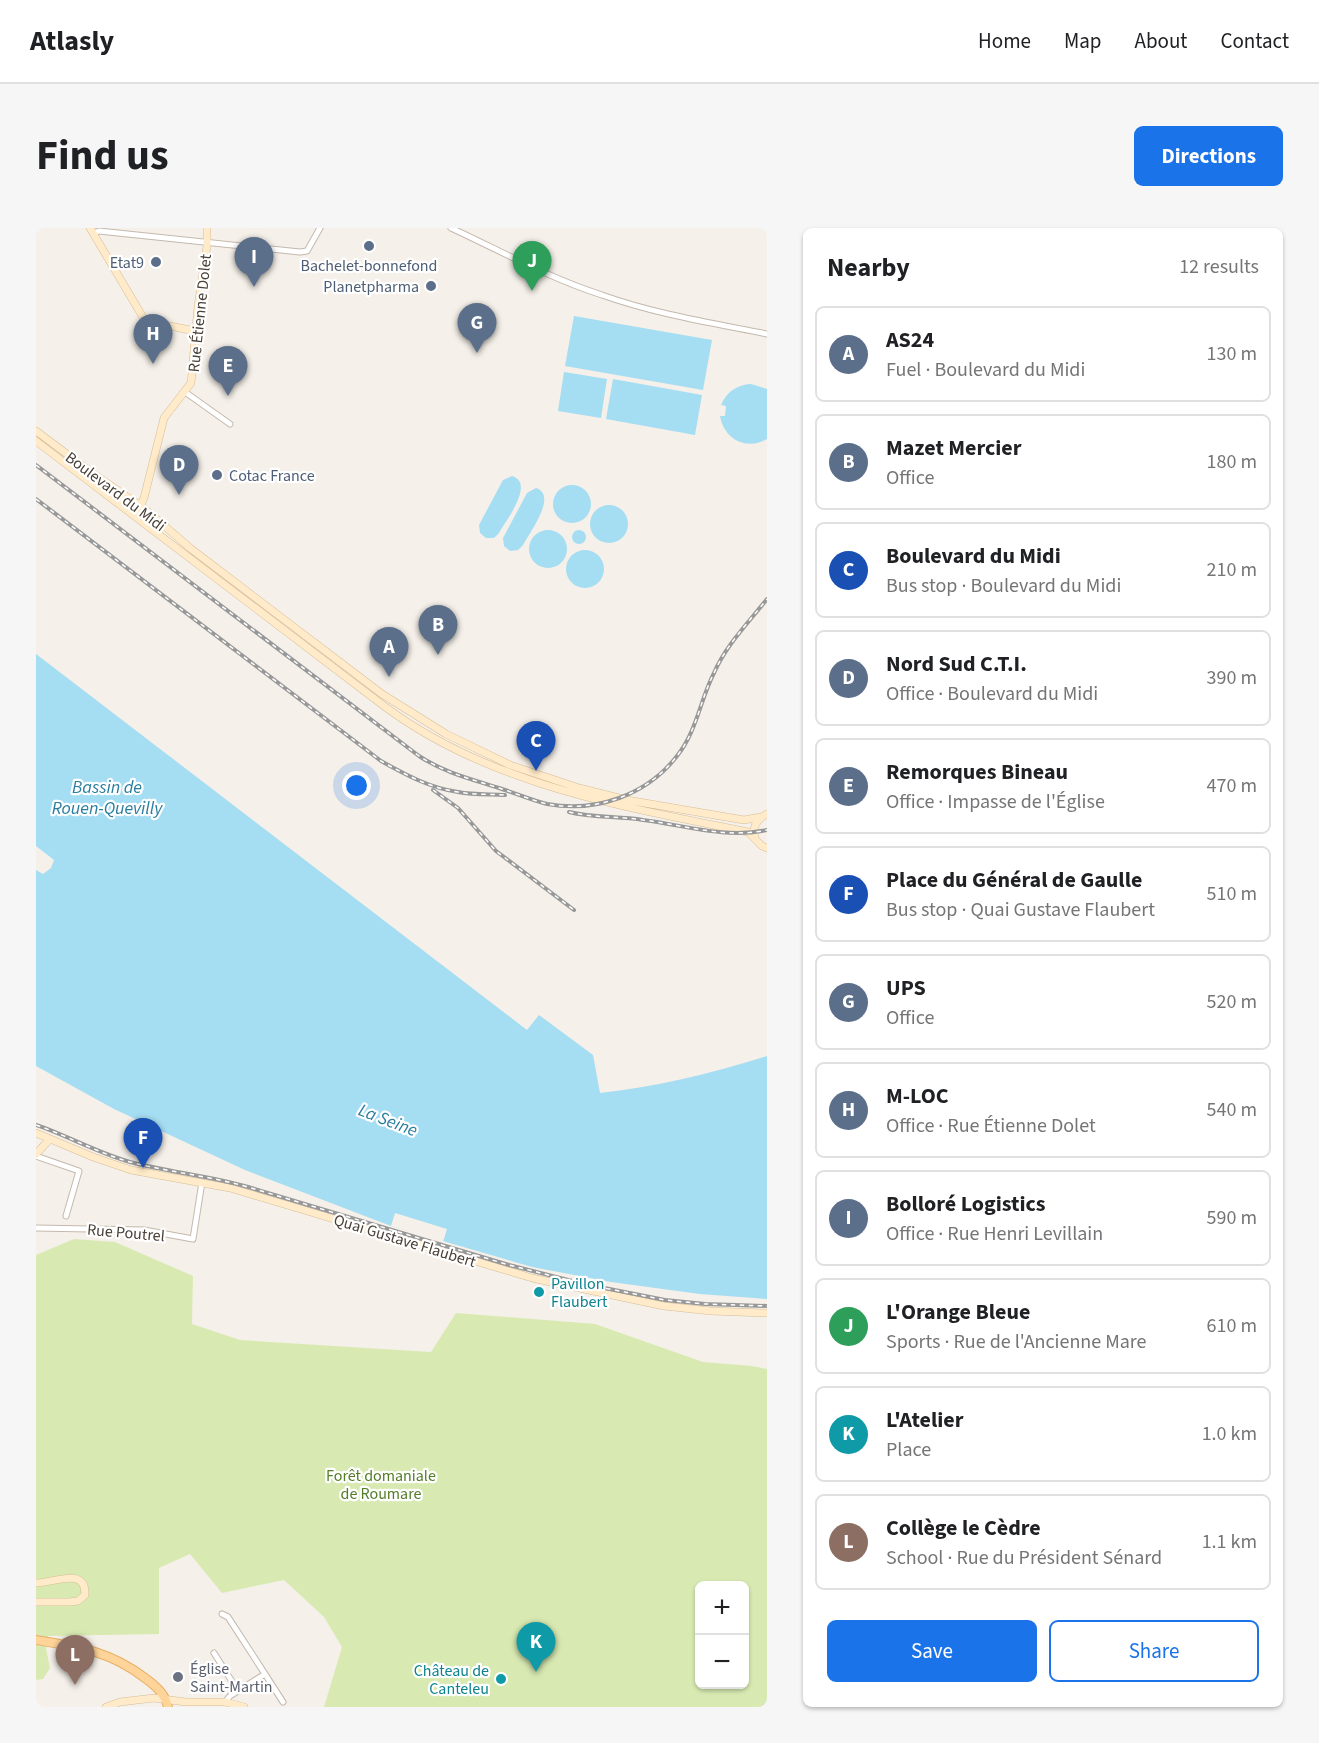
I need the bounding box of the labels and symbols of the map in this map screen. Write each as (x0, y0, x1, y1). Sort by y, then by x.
pin: I (234, 238, 274, 287)
marker: Bachelet-bonnefond (362, 239, 376, 253)
pin: J (512, 242, 552, 291)
place label: Etat9 (110, 252, 144, 274)
street label: Rue Étienne Dolet (183, 252, 217, 373)
marker: Etat9 (149, 255, 163, 269)
place label: Bachelet-bonnefond (301, 255, 437, 277)
place label: Planetpharma (323, 276, 419, 298)
marker: Planetpharma (424, 279, 438, 293)
pin: G (458, 304, 496, 353)
pin: H (134, 314, 172, 364)
pin: E (208, 346, 248, 396)
pin: D (160, 446, 198, 495)
street label: Boulevard du Midi (61, 447, 170, 537)
place label: Cotac France (229, 465, 315, 487)
marker: Cotac France (210, 468, 224, 482)
pin: B (418, 606, 458, 655)
pin: A (370, 628, 408, 677)
pin: C (516, 722, 556, 771)
your location (342, 771, 371, 800)
water label: Bassin de Rouen-Quevilly (52, 775, 163, 821)
water label: La Seine (355, 1098, 421, 1143)
pin: F (124, 1118, 162, 1168)
street label: Quai Gustave Flaubert (331, 1209, 479, 1273)
street label: Rue Poutrel (86, 1219, 166, 1247)
place label: Pavillon Flaubert (551, 1273, 608, 1313)
marker: Pavillon Flaubert (532, 1285, 546, 1299)
park label: Forêt domaniale de Roumare (326, 1465, 436, 1505)
pin: K (516, 1622, 556, 1672)
pin: L (56, 1636, 94, 1685)
place label: Église Saint-Martin (190, 1658, 273, 1698)
place label: Château de Canteleu (414, 1660, 489, 1700)
marker: Église Saint-Martin (171, 1670, 185, 1684)
marker: Château de Canteleu (494, 1672, 508, 1686)

